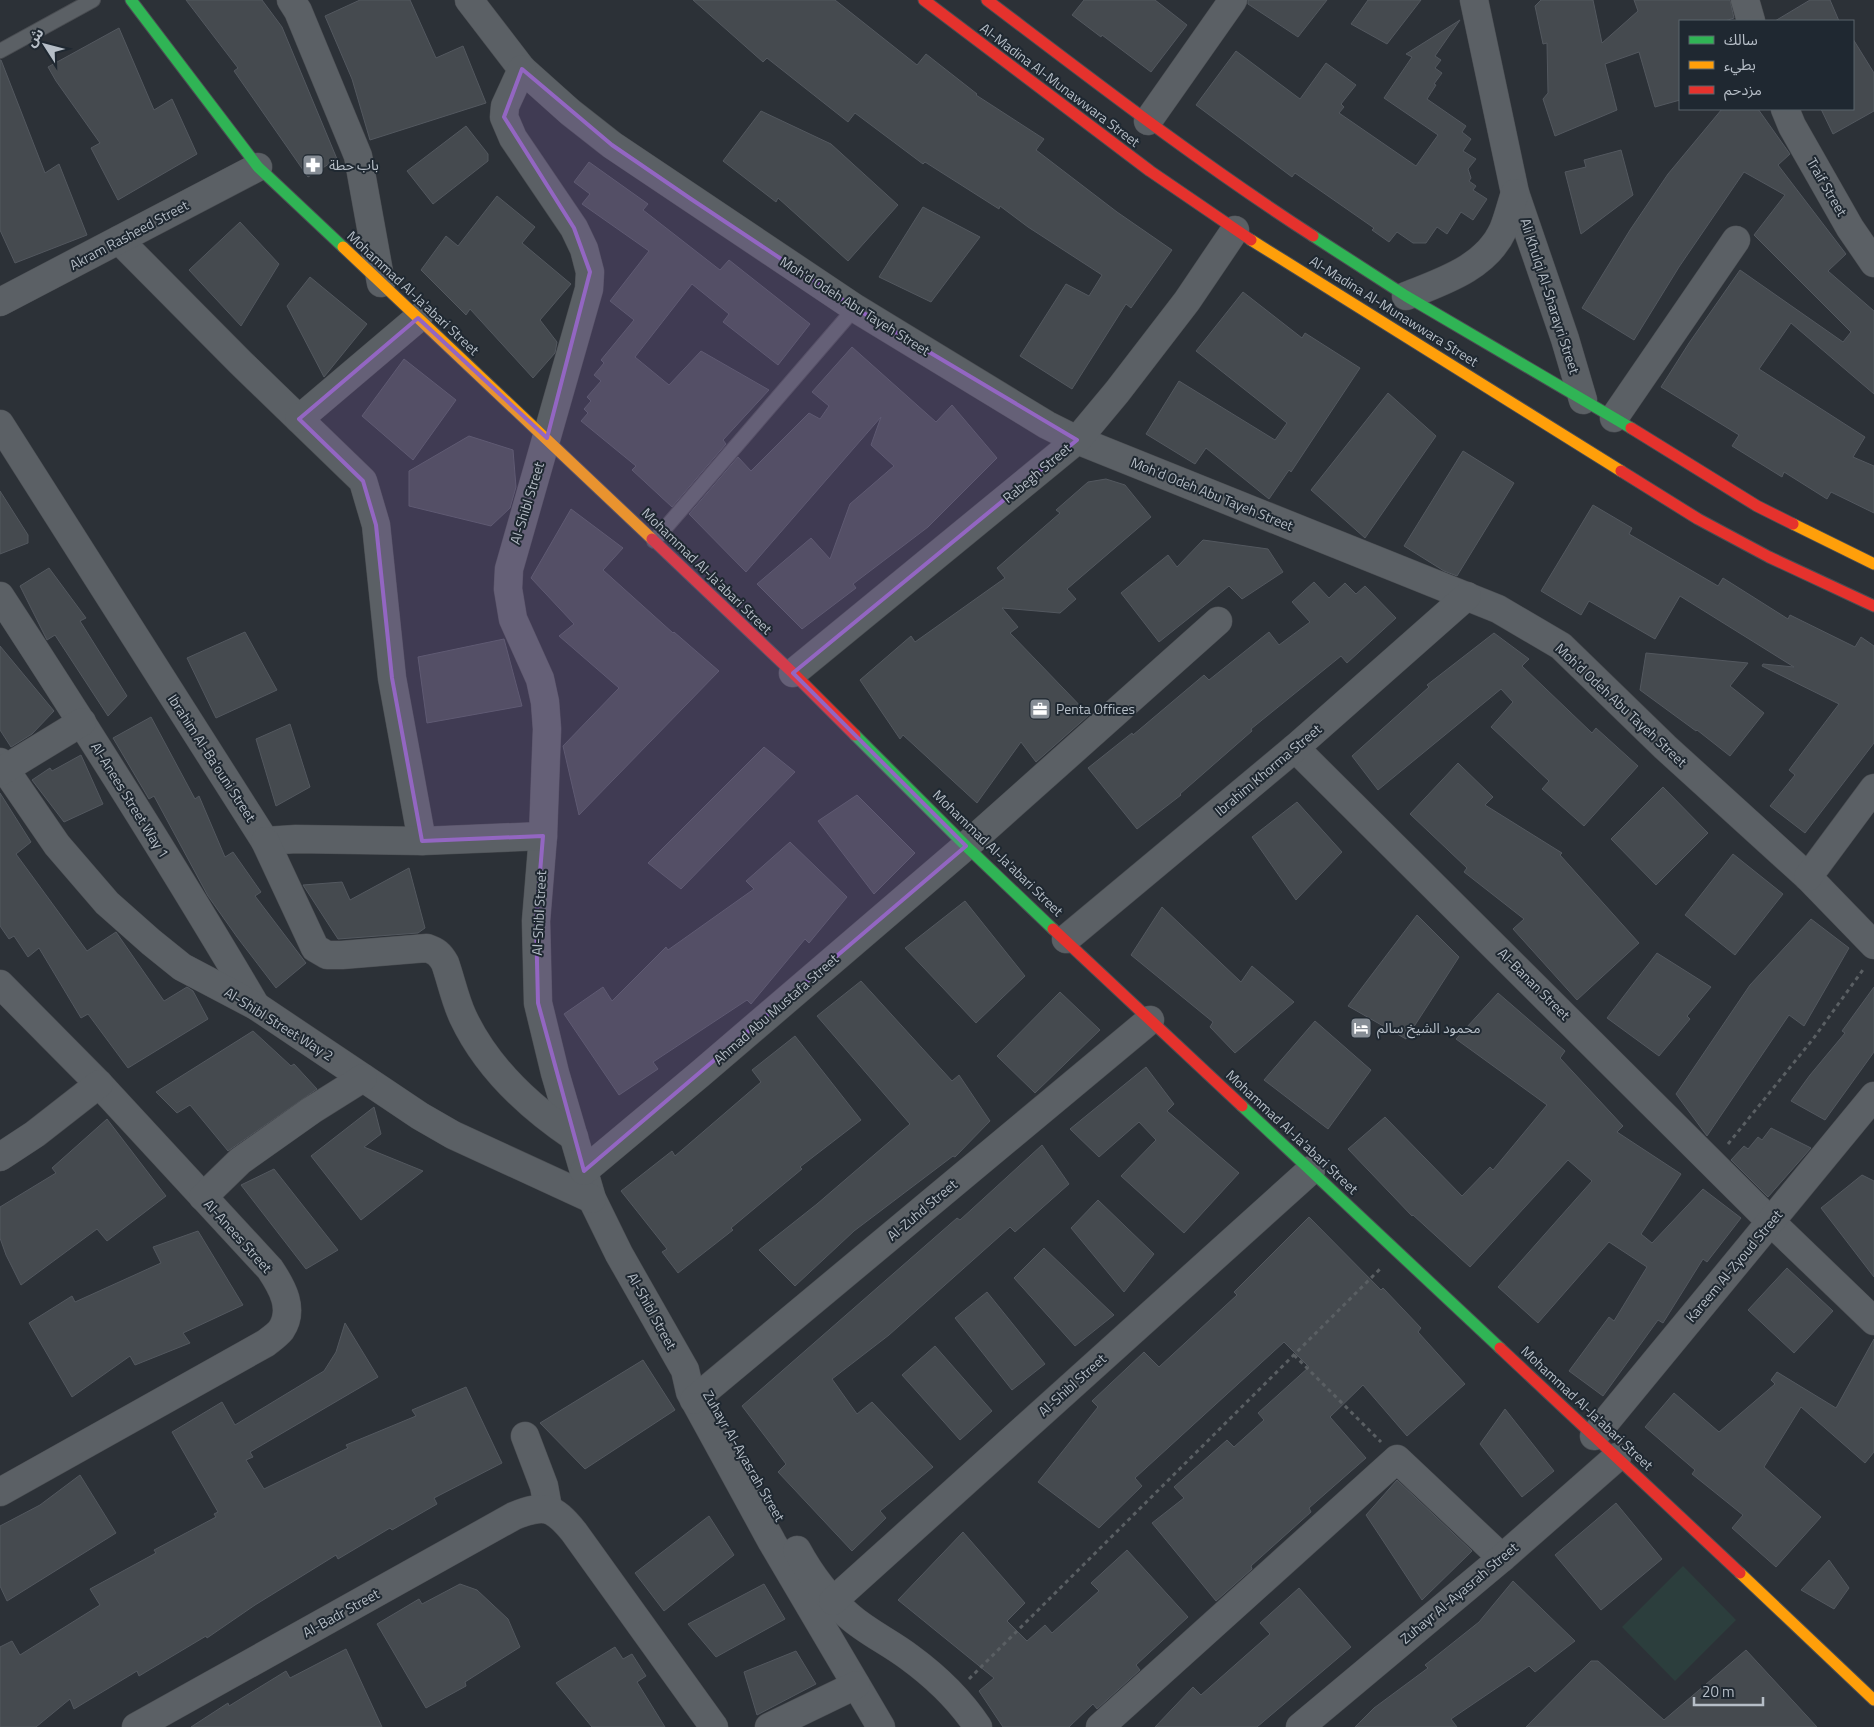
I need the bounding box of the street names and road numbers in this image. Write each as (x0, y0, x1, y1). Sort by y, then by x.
street label: Al-Madina Al-Munawwara Street (976, 17, 1145, 152)
street label: Traif Street (1802, 153, 1853, 220)
street label: Akram Rasheed Street (66, 194, 192, 275)
street label: Ali Khulqi Al-Sharayri Street (1515, 215, 1586, 376)
street label: Mohammad Al-Ja'abari Street (342, 226, 484, 360)
street label: Al-Madina Al-Munawwara Street (1306, 250, 1483, 371)
street label: Moh'd Odeh Abu Tayeh Street (776, 251, 934, 361)
street label: Rabegh Street (998, 438, 1076, 508)
street label: Moh'd Odeh Abu Tayeh Street (1128, 451, 1297, 536)
street label: Al-Shibl Street (504, 459, 549, 547)
street label: Mohammad Al-Ja'abari Street (637, 503, 777, 639)
street label: Moh'd Odeh Abu Tayeh Street (1551, 638, 1692, 772)
street label: Ibrahim Al-Ba'ouni Street (163, 690, 262, 826)
street label: Ibrahim Khorma Street (1210, 719, 1326, 821)
street label: Al-Anees Street Way 1 (86, 738, 175, 862)
street label: Mohammad Al-Ja'abari Street (928, 785, 1068, 921)
street label: Al-Shibl Street (526, 870, 551, 956)
street label: Al-Banan Street (1493, 943, 1575, 1025)
street label: Ahmad Abu Mustafa Street (709, 948, 843, 1069)
street label: Al-Shibl Street Way 2 (221, 982, 338, 1066)
street label: Mohammad Al-Ja'abari Street (1221, 1065, 1363, 1199)
street label: Al-Zuhd Street (882, 1174, 962, 1245)
street label: Al-Anees Street (199, 1194, 277, 1277)
street label: Kareem Al-Zyoud Street (1680, 1205, 1787, 1327)
street label: Al-Shibl Street (623, 1268, 682, 1353)
street label: Mohammad Al-Ja'abari Street (1516, 1341, 1658, 1475)
street label: Al-Shibl Street (1033, 1348, 1110, 1421)
street label: Zuhayr Al-Ayasrah Street (698, 1386, 791, 1525)
street label: Zuhayr Al-Ayasrah Street (1395, 1537, 1522, 1648)
street label: Al-Badr Street (299, 1583, 383, 1642)

